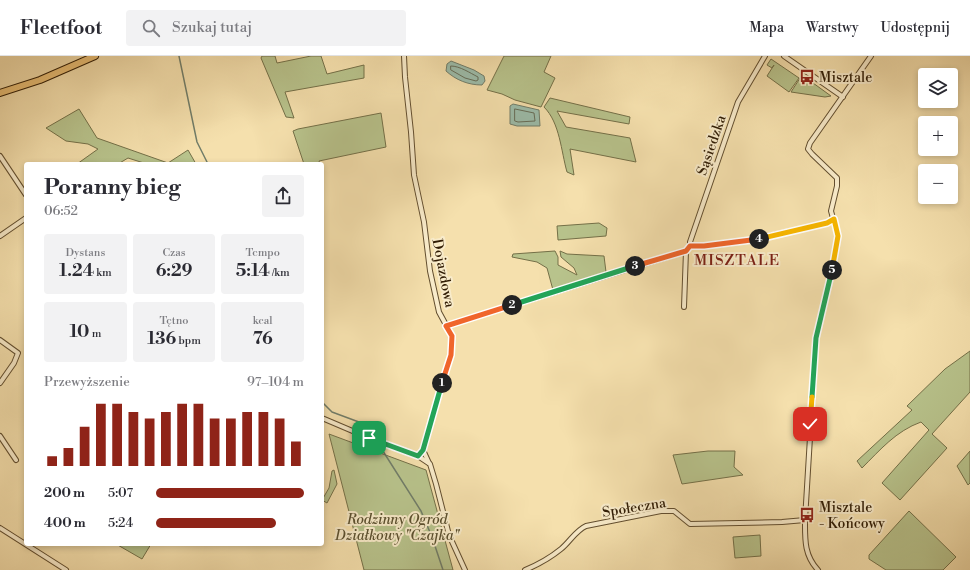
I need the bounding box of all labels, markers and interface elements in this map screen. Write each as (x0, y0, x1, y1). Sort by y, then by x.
search box (126, 10, 406, 46)
text: Fleetfoot (20, 16, 102, 40)
icon: search (140, 17, 162, 39)
text: Szukaj tutaj (172, 18, 252, 37)
text: Mapa (749, 19, 784, 37)
text: Warstwy (806, 19, 859, 37)
text: Udostępnij (881, 19, 950, 37)
bus stop icon: Misztale (798, 68, 816, 86)
map controls (918, 68, 958, 204)
button: layers (918, 68, 958, 108)
place label: Misztale (819, 69, 872, 87)
street label: Sąsiedzka (693, 112, 731, 178)
button: + (918, 116, 958, 156)
button: − (918, 164, 958, 204)
text: Poranny bieg (44, 174, 181, 201)
button: share (262, 175, 304, 217)
text: 06:52 (44, 203, 78, 219)
pin: 4 (749, 229, 769, 249)
text: 4 (755, 232, 763, 246)
street label: Dojazdowa (428, 237, 459, 310)
text: Dystans (65, 246, 105, 260)
text: Czas (162, 246, 186, 260)
text: Tempo (245, 246, 280, 260)
district label: MISZTALE (694, 251, 780, 270)
pin: 3 (625, 256, 645, 276)
text: 3 (632, 259, 638, 273)
text: 1.24 (59, 260, 94, 282)
text: 6:29 (156, 260, 192, 282)
text: 5:14 (236, 260, 270, 282)
pin: 5 (822, 260, 842, 280)
text: 5 (829, 263, 835, 277)
text: km (94, 266, 112, 280)
text: /km (270, 266, 290, 280)
pin: 2 (502, 295, 522, 315)
text: 2 (509, 298, 515, 312)
text: Tętno (160, 314, 188, 328)
text: kcal (253, 314, 273, 328)
text: 10 (69, 321, 89, 343)
text: m (89, 327, 101, 341)
text: 136 (147, 328, 176, 350)
text: 76 (253, 328, 273, 350)
text: bpm (176, 334, 201, 348)
pin: 1 (432, 373, 452, 393)
text: Przewyższenie (44, 374, 130, 390)
text: 97–104 m (247, 374, 304, 390)
text: 1 (439, 376, 445, 390)
pin (793, 407, 827, 441)
icon: check (799, 413, 821, 435)
pin (352, 421, 386, 455)
icon: arrive (358, 427, 380, 449)
text: 200 m (44, 485, 85, 501)
text: 5:07 (108, 485, 133, 501)
street label: Społeczna (601, 494, 668, 522)
place label: Misztale - Końcowy (819, 499, 885, 533)
bus stop icon: Misztale - Końcowy (798, 506, 816, 524)
park label: Rodzinny Ogród Działkowy "Czajka" (334, 511, 460, 545)
text: 400 m (44, 515, 86, 531)
text: 5:24 (108, 515, 133, 531)

